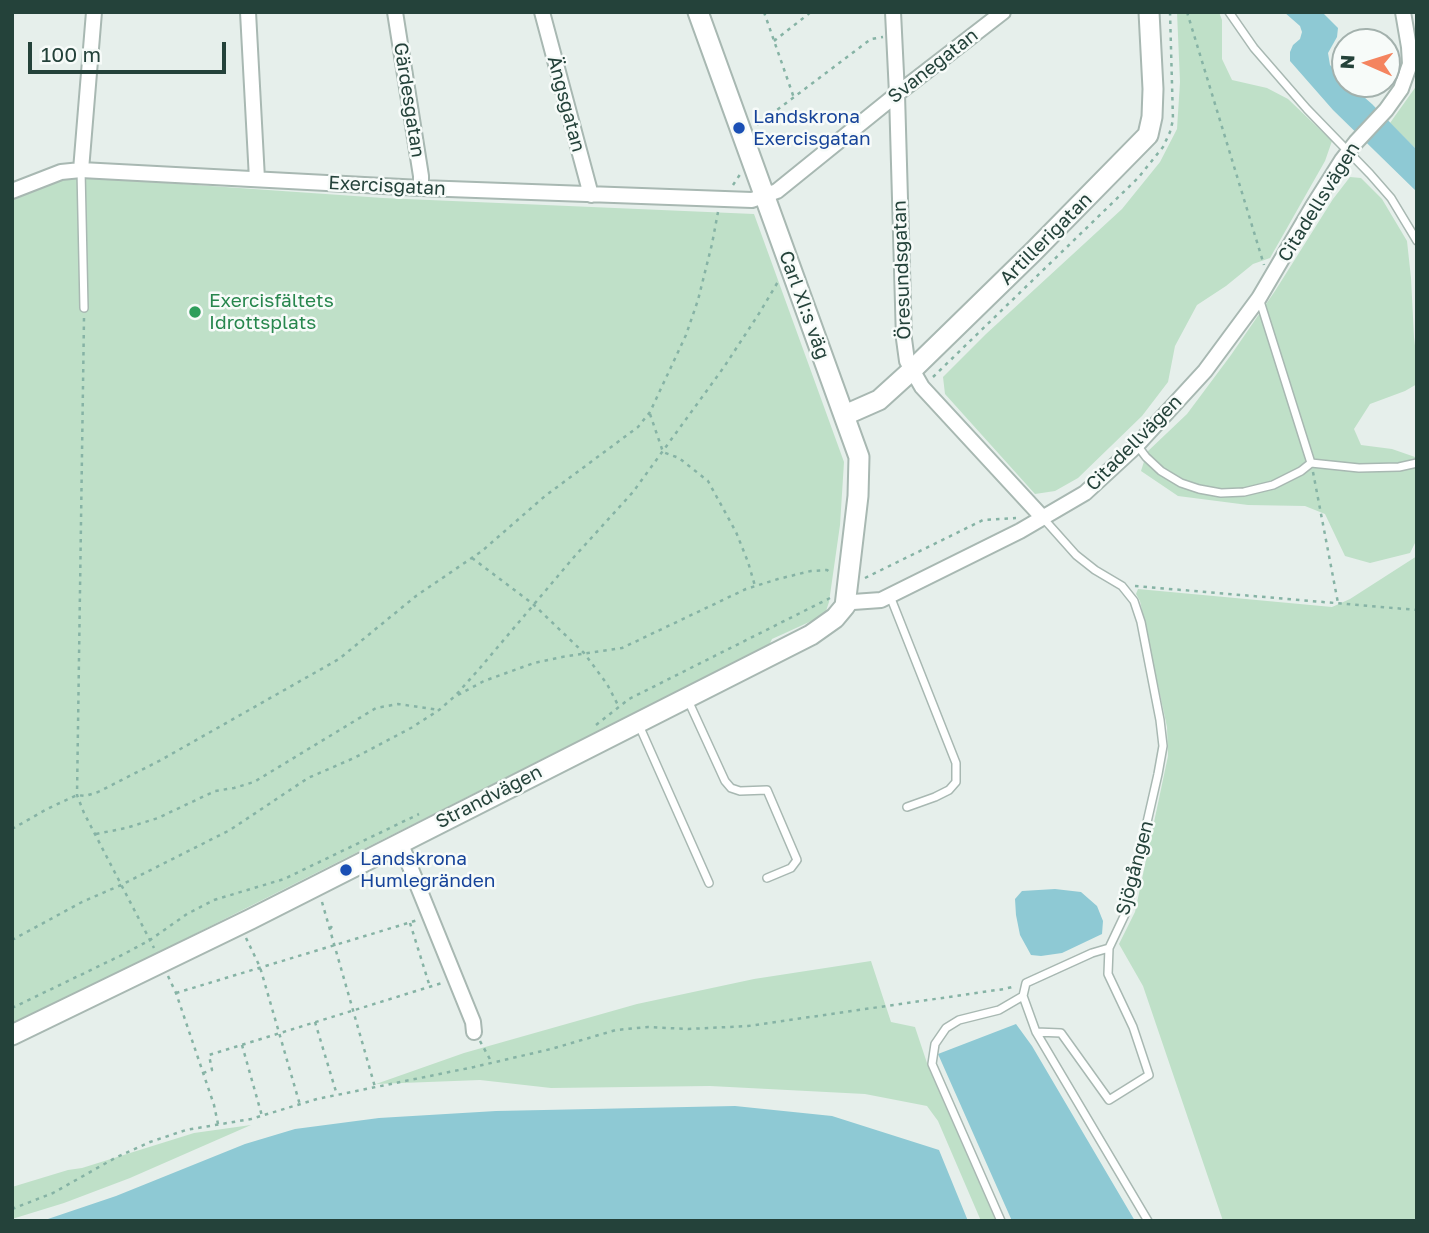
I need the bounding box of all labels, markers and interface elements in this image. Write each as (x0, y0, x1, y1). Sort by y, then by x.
street label: Svanegatan (884, 24, 982, 108)
scale bar (32, 28, 229, 72)
north arrow (1331, 28, 1401, 98)
text: 100 m (41, 41, 101, 67)
street label: Gärdesgatan (389, 41, 429, 159)
street label: Ängsgatan (542, 54, 590, 154)
text: N (1335, 54, 1358, 70)
place label: Landskrona Exercisgatan (753, 106, 871, 150)
marker: Landskrona Exercisgatan (731, 120, 747, 136)
street label: Citadellsvägen (1273, 138, 1365, 266)
street label: Exercisgatan (328, 172, 446, 200)
street label: Artillerigatan (995, 188, 1097, 290)
street label: Öresundsgatan (888, 200, 916, 340)
street label: Carl XI:s väg (774, 248, 834, 362)
place label: Exercisfältets Idrottsplats (209, 290, 334, 334)
marker: Exercisfältets Idrottsplats (187, 304, 203, 320)
street label: Citadellvägen (1081, 390, 1187, 496)
street label: Strandvägen (432, 760, 546, 834)
street label: Sjögången (1111, 818, 1159, 918)
place label: Landskrona Humlegränden (360, 848, 495, 892)
marker: Landskrona Humlegränden (338, 862, 354, 878)

